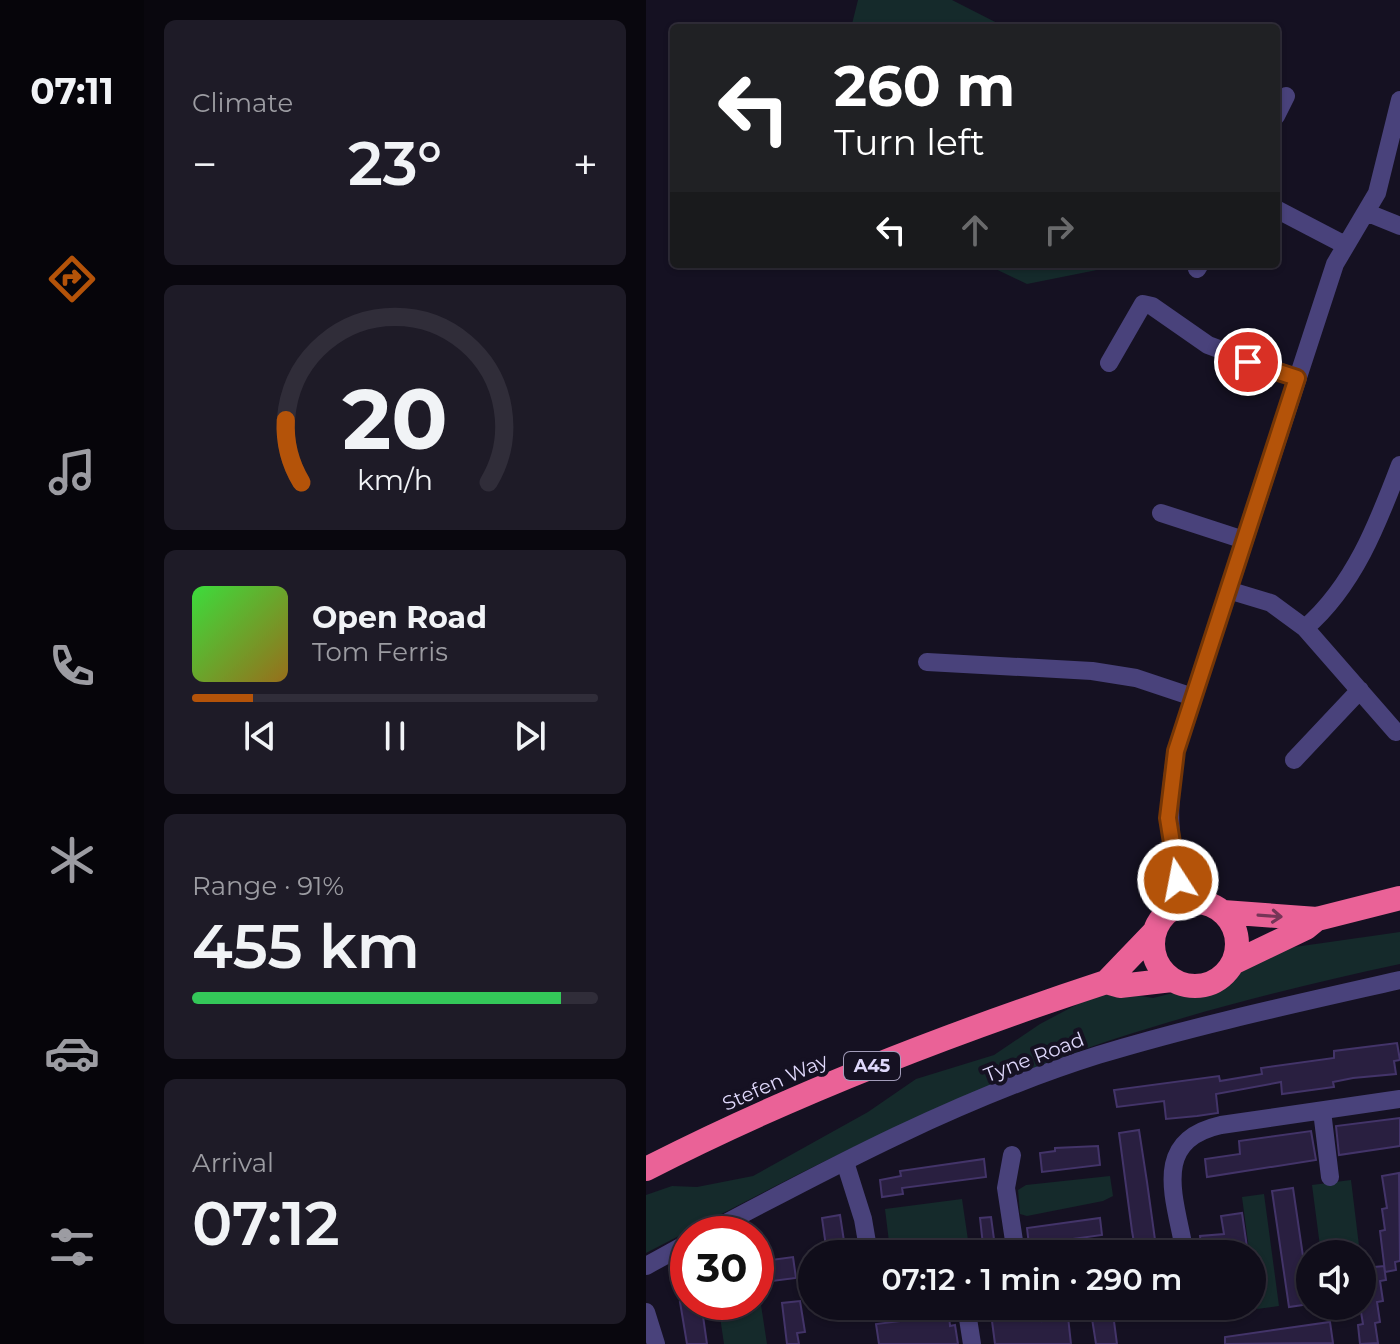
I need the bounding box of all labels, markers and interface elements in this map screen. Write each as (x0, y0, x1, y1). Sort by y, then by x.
text: 260 m (834, 52, 1015, 120)
icon: left (702, 56, 806, 160)
text: 07:11 (30, 69, 114, 113)
text: Climate (192, 87, 293, 119)
text: Turn left (834, 120, 985, 164)
text: 23° (348, 127, 442, 200)
text: − (192, 137, 217, 191)
text: + (573, 137, 598, 191)
icon: left (869, 208, 913, 252)
icon: ahead (953, 208, 997, 252)
icon: right (1037, 208, 1081, 252)
icon: directions (44, 251, 100, 307)
pin (1214, 328, 1282, 396)
icon: arrive (1226, 340, 1270, 384)
text: 20 (342, 368, 448, 470)
icon: music (44, 444, 100, 500)
text: km/h (357, 462, 433, 497)
text: Open Road (312, 599, 487, 636)
text: Tom Ferris (312, 636, 448, 668)
icon: phone (44, 638, 100, 694)
icon: previous (238, 714, 282, 758)
icon: pause (373, 714, 417, 758)
icon: next (508, 714, 552, 758)
icon: climate (44, 832, 100, 888)
position arrow (1136, 838, 1220, 922)
text: Range · 91% (192, 870, 344, 902)
one-way arrow (1256, 909, 1283, 924)
text: 455 km (192, 910, 420, 983)
icon: car (44, 1025, 100, 1081)
street label: Tyne Road (980, 1027, 1088, 1087)
street label: Stefen Way (719, 1048, 832, 1116)
road number: A45 (844, 1052, 900, 1080)
text: Arrival (192, 1147, 274, 1179)
text: 07:12 (192, 1187, 340, 1260)
speed limit sign: 30 (670, 1216, 774, 1320)
icon: filters (44, 1219, 100, 1275)
map controls (1296, 1240, 1376, 1320)
button: sound (1296, 1240, 1376, 1320)
text: 07:12 · 1 min · 290 m (882, 1261, 1182, 1298)

